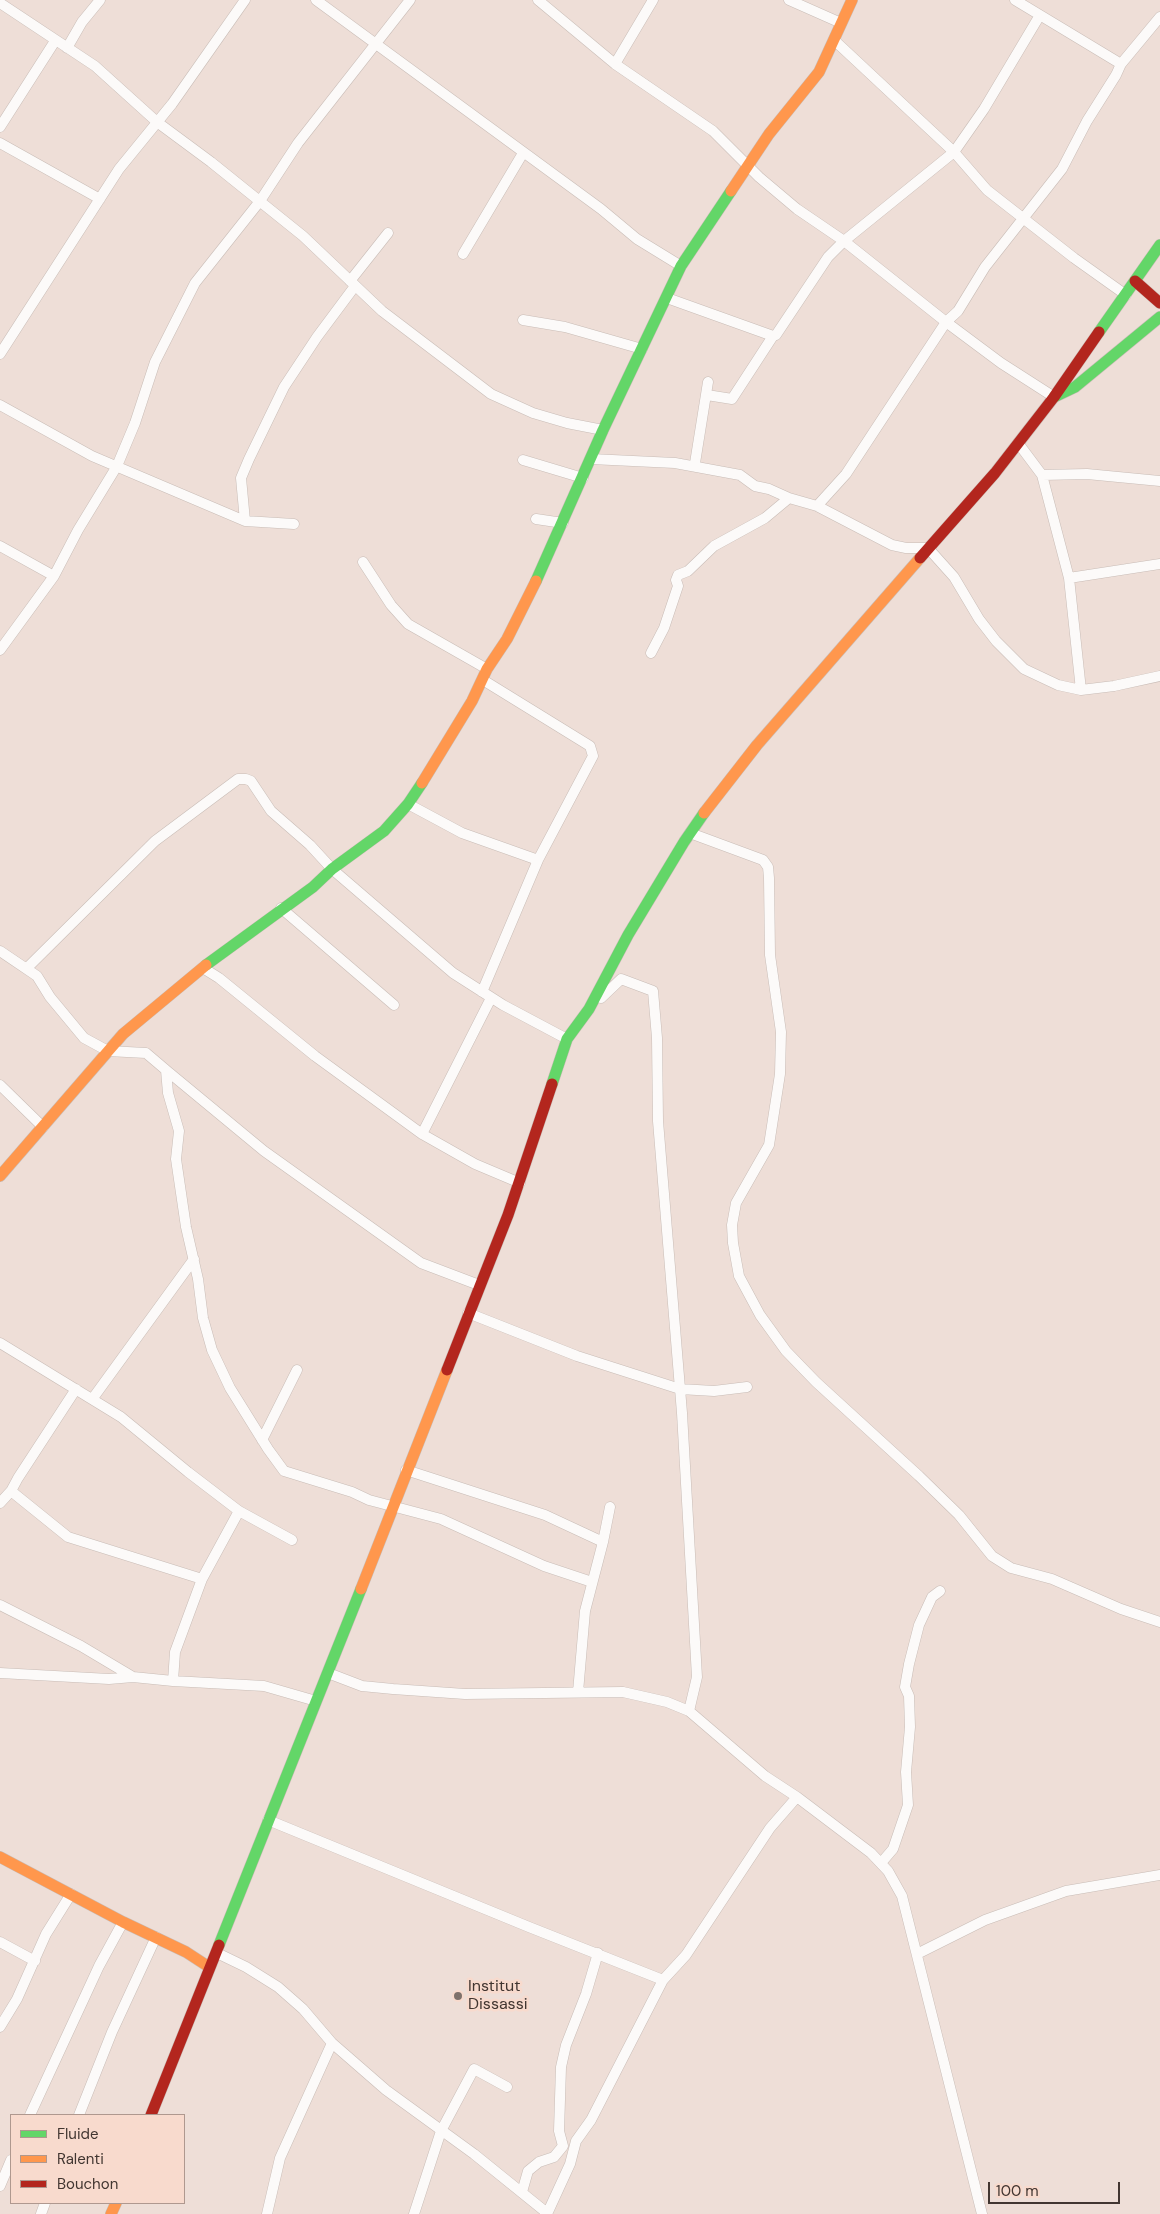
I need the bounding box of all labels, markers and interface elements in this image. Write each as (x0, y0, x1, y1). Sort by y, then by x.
place label: Institut Dissassi (468, 1977, 528, 2015)
marker: Institut Dissassi (452, 1990, 464, 2002)
legend (10, 2114, 185, 2204)
text: Fluide (57, 2124, 99, 2144)
text: Ralenti (57, 2149, 104, 2169)
scale bar (990, 2172, 1122, 2204)
text: Bouchon (57, 2174, 118, 2194)
text: 100 m (996, 2181, 1039, 2201)

